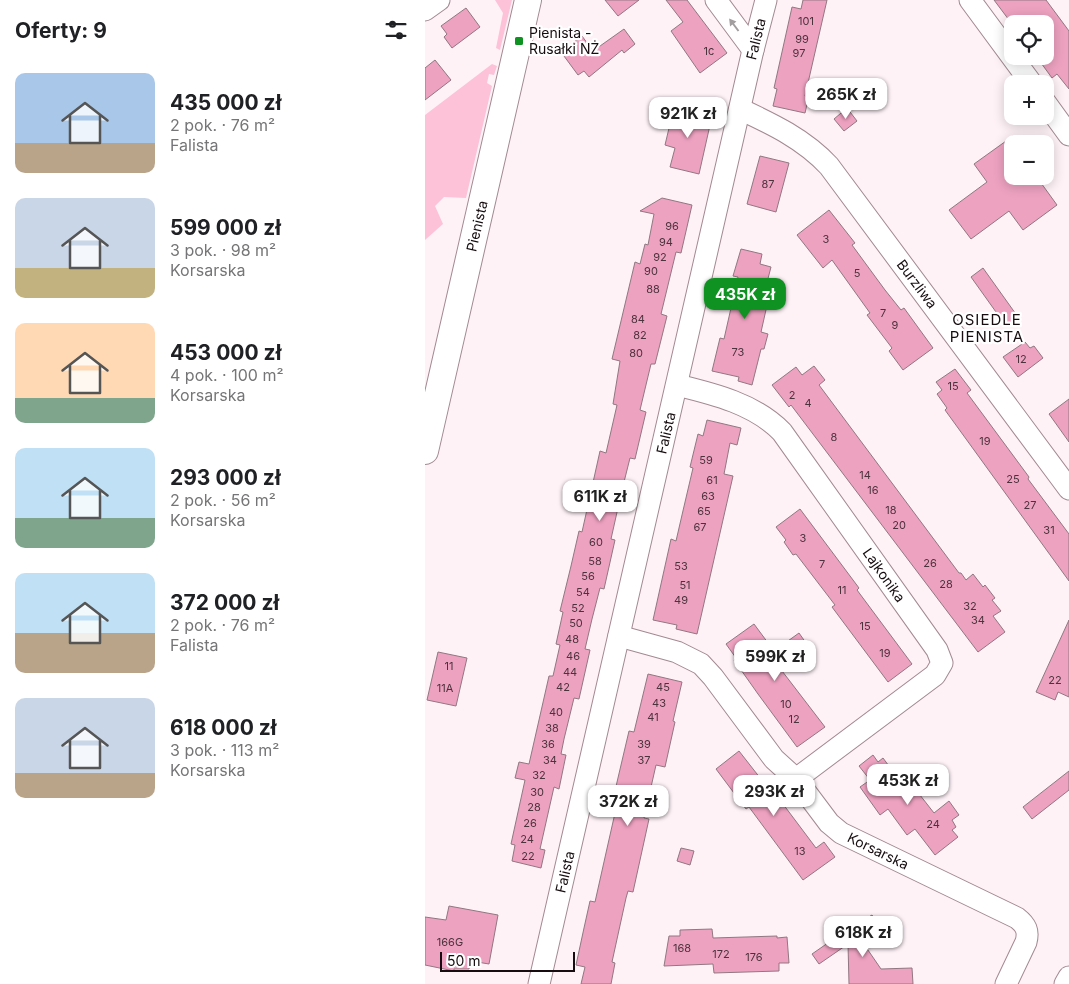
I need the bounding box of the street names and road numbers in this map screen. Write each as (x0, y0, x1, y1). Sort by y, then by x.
street label: Falista (742, 16, 769, 62)
street label: Pienista (462, 199, 491, 253)
street label: Burzliwa (894, 256, 941, 311)
street label: Falista (652, 410, 679, 455)
street label: Lajkonika (860, 544, 909, 605)
street label: Korsarska (845, 828, 912, 873)
street label: Falista (551, 849, 578, 894)

